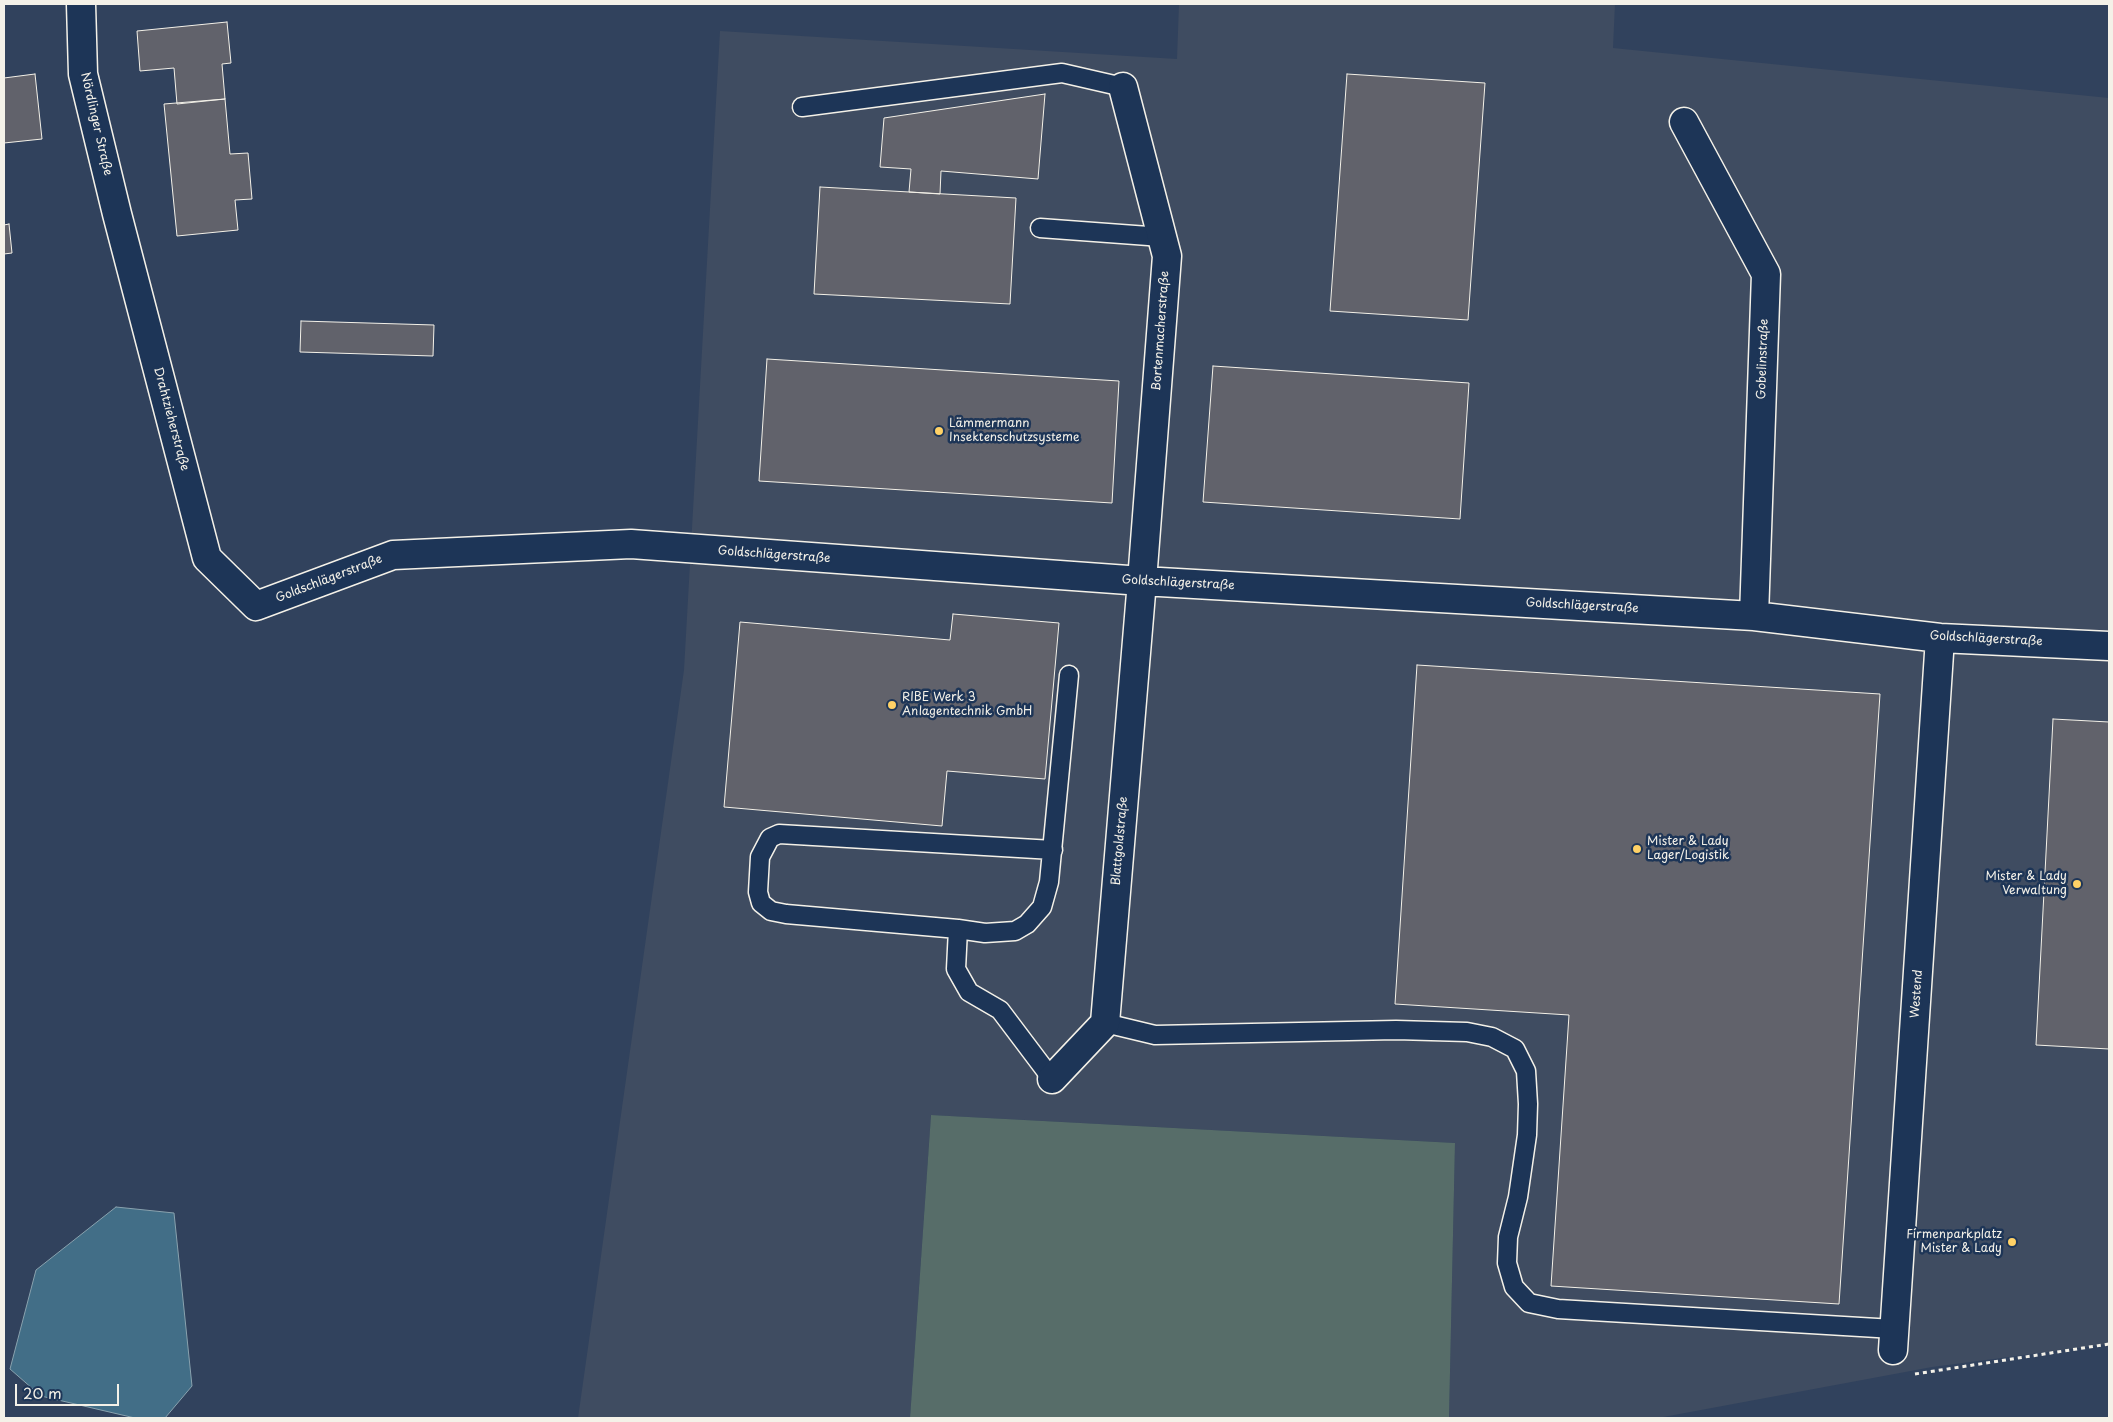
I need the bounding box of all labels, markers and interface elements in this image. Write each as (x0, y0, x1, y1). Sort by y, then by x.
street label: Nördlinger Straße (77, 71, 115, 177)
street label: Bortenmacherstraße (1150, 270, 1172, 392)
street label: Gobelinstraße (1754, 318, 1772, 400)
street label: Drahtzieherstraße (150, 366, 192, 472)
place label: Lämmermann Insektenschutzsysteme (949, 417, 1079, 445)
marker: Lämmermann Insektenschutzsysteme (933, 425, 945, 437)
street label: Goldschlägerstraße (717, 544, 831, 566)
street label: Goldschlägerstraße (274, 552, 384, 606)
street label: Goldschlägerstraße (1121, 573, 1235, 593)
street label: Goldschlägerstraße (1525, 596, 1639, 616)
street label: Goldschlägerstraße (1929, 629, 2043, 649)
place label: RIBE Werk 3 Anlagentechnik GmbH (902, 691, 1032, 719)
marker: RIBE Werk 3 Anlagentechnik GmbH (886, 699, 898, 711)
street label: Blattgoldstraße (1109, 796, 1131, 886)
place label: Mister & Lady Lager/Logistik (1647, 835, 1729, 863)
marker: Mister & Lady Lager/Logistik (1631, 843, 1643, 855)
place label: Mister & Lady Verwaltung (1985, 870, 2067, 898)
marker: Mister & Lady Verwaltung (2071, 878, 2083, 890)
street label: Westend (1908, 969, 1926, 1019)
place label: Firmenparkplatz Mister & Lady (1906, 1228, 2002, 1256)
marker: Firmenparkplatz Mister & Lady (2006, 1236, 2018, 1248)
scale bar (18, 1374, 121, 1406)
text: 20 m (23, 1381, 62, 1404)

